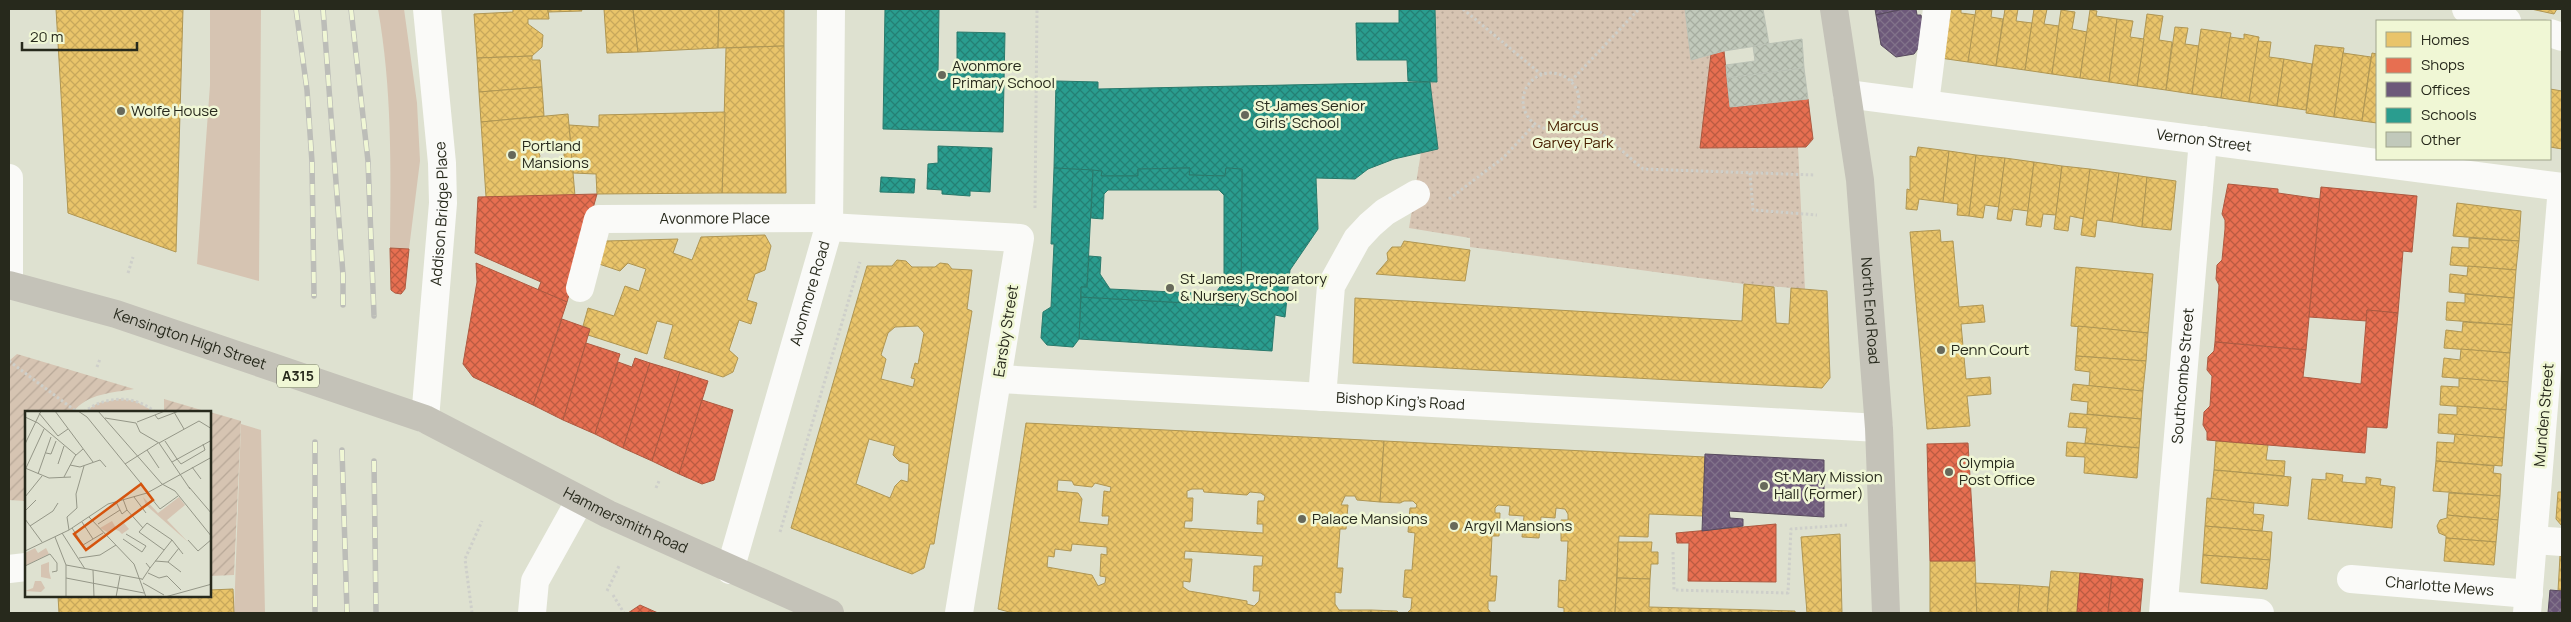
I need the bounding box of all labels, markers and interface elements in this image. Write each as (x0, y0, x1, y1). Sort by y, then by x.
scale bar (22, 20, 138, 52)
legend (2376, 20, 2551, 160)
text: 20 m (30, 26, 63, 47)
text: Homes (2421, 29, 2470, 50)
text: Shops (2421, 54, 2465, 75)
place label: Avonmore Primary School (952, 55, 1055, 93)
marker: Avonmore Primary School (936, 69, 948, 81)
text: Offices (2421, 79, 2470, 100)
place label: St James Senior Girls' School (1255, 95, 1366, 133)
place label: Wolfe House (131, 100, 218, 121)
text: Schools (2421, 104, 2477, 125)
marker: Wolfe House (115, 105, 127, 117)
marker: St James Senior Girls' School (1239, 109, 1251, 121)
park label: Marcus Garvey Park (1532, 115, 1614, 153)
street label: Vernon Street (2155, 123, 2253, 157)
text: Other (2421, 129, 2462, 150)
place label: Portland Mansions (522, 135, 589, 173)
street label: Addison Bridge Place (425, 140, 453, 287)
marker: Portland Mansions (506, 149, 518, 161)
street label: Avonmore Place (659, 207, 770, 229)
street label: Avonmore Road (784, 238, 834, 348)
street label: North End Road (1856, 256, 1885, 365)
place label: St James Preparatory & Nursery School (1180, 268, 1327, 306)
marker: St James Preparatory & Nursery School (1164, 282, 1176, 294)
street label: Earsby Street (988, 283, 1023, 379)
street label: Kensington High Street (111, 303, 269, 374)
street label: Southcombe Street (2166, 307, 2199, 445)
place label: Penn Court (1951, 339, 2029, 360)
marker: Penn Court (1935, 344, 1947, 356)
street label: Munden Street (2529, 362, 2558, 468)
road number: A315 (277, 364, 319, 388)
street label: Bishop King's Road (1335, 387, 1465, 415)
inset map (25, 411, 211, 597)
place label: Olympia Post Office (1959, 452, 2035, 490)
place label: St Mary Mission Hall (Former) (1774, 466, 1883, 504)
marker: Olympia Post Office (1943, 466, 1955, 478)
marker: St Mary Mission Hall (Former) (1758, 480, 1770, 492)
street label: Hammersmith Road (560, 482, 691, 558)
place label: Palace Mansions (1312, 508, 1428, 529)
marker: Palace Mansions (1296, 513, 1308, 525)
place label: Argyll Mansions (1464, 515, 1572, 536)
marker: Argyll Mansions (1448, 520, 1460, 532)
street label: Charlotte Mews (2385, 571, 2495, 601)

